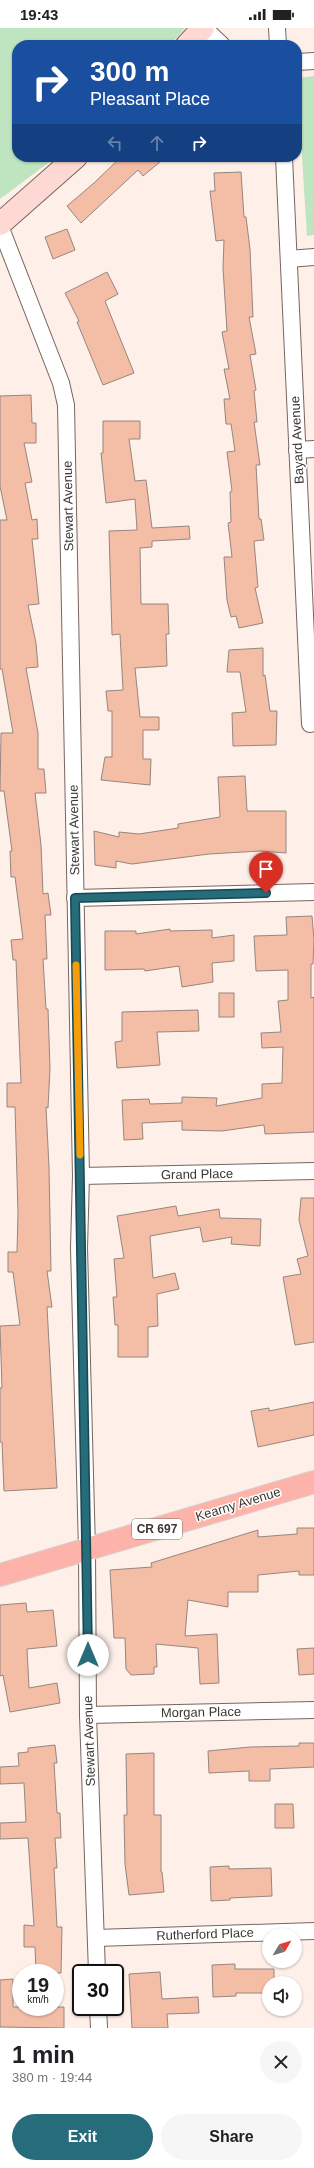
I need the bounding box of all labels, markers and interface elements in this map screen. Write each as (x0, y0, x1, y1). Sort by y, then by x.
text: 19:43 (20, 6, 58, 23)
icon: right (24, 56, 76, 108)
text: 300 m (90, 56, 169, 87)
text: Pleasant Place (90, 89, 210, 109)
icon: left (104, 132, 126, 154)
icon: ahead (146, 132, 168, 154)
icon: right (188, 132, 210, 154)
street label: Bayard Avenue (287, 396, 307, 484)
street label: Stewart Avenue (60, 460, 76, 552)
street label: Stewart Avenue (66, 784, 82, 876)
pin (249, 852, 283, 893)
icon: arrive (255, 858, 277, 880)
street label: Grand Place (161, 1166, 233, 1182)
street label: Kearny Avenue (194, 1484, 282, 1524)
road number: CR 697 (132, 1519, 182, 1539)
position arrow (67, 1634, 109, 1676)
street label: Stewart Avenue (80, 1695, 98, 1787)
street label: Morgan Place (161, 1704, 241, 1720)
street label: Rutherford Place (156, 1925, 254, 1943)
north arrow (262, 1928, 302, 1968)
map controls (262, 1928, 302, 2016)
speed limit sign: 30 (72, 1964, 124, 2016)
text: 19 (27, 1974, 49, 1996)
button: sound (262, 1976, 302, 2016)
text: km/h (27, 1994, 49, 2005)
text: 1 min (12, 2041, 75, 2068)
button: close (260, 2041, 302, 2083)
text: 380 m · 19:44 (12, 2070, 92, 2085)
button: Exit (12, 2114, 153, 2160)
button: Share (161, 2114, 302, 2160)

